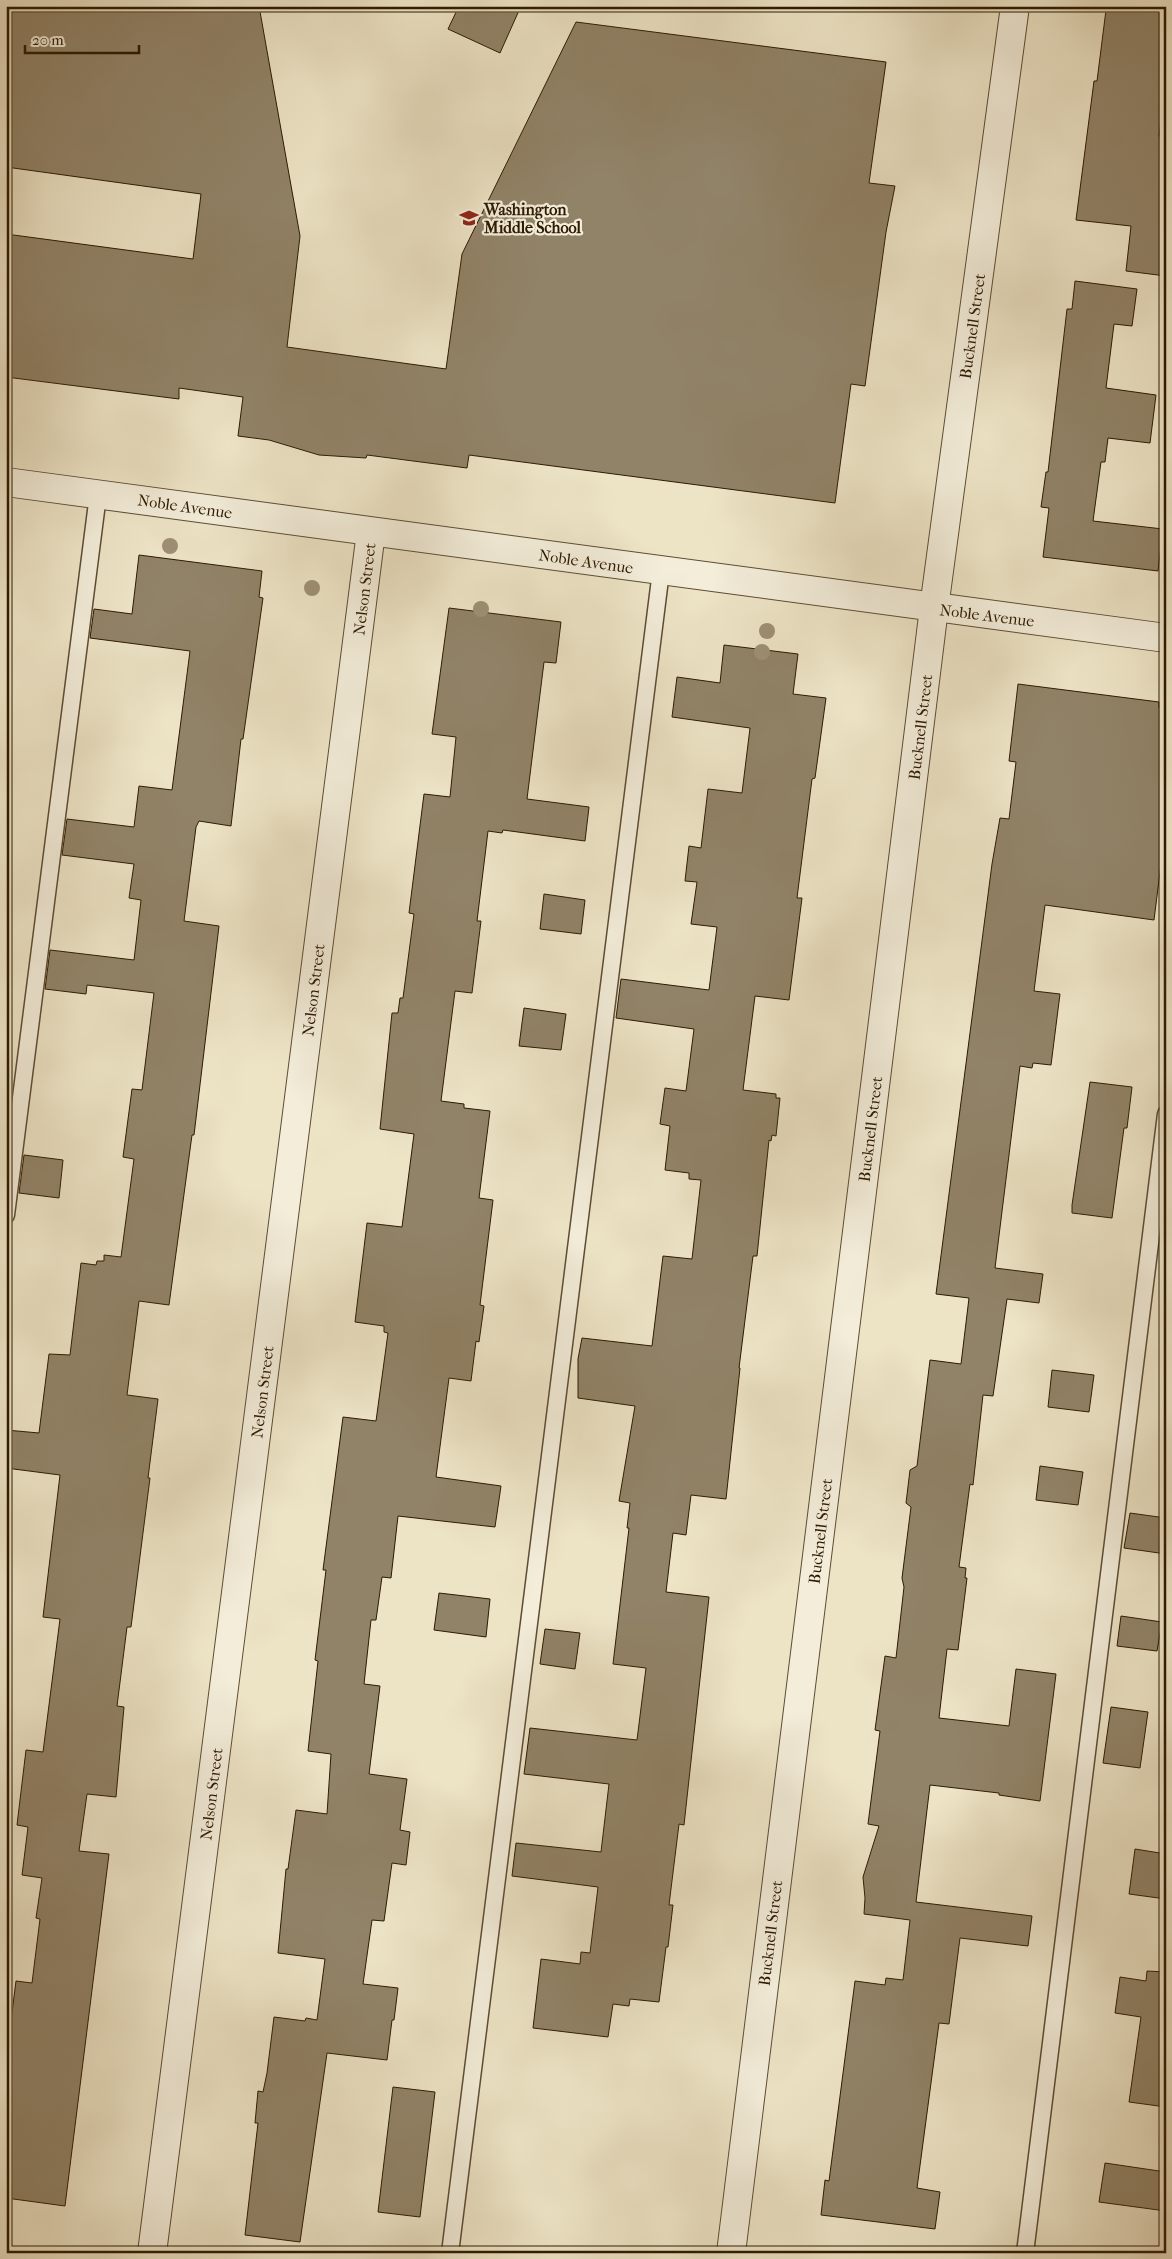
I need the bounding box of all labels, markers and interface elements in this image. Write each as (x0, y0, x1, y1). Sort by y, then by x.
scale bar (25, 22, 139, 54)
text: 20 m (32, 31, 64, 49)
place label: Washington Middle School (483, 200, 582, 237)
school or university icon: Washington Middle School (458, 207, 480, 229)
street label: Bucknell Street (956, 272, 989, 380)
street label: Noble Avenue (136, 490, 234, 523)
street label: Nelson Street (349, 541, 380, 636)
street label: Noble Avenue (537, 545, 635, 578)
street label: Noble Avenue (938, 600, 1036, 631)
street label: Bucknell Street (905, 673, 936, 781)
street label: Nelson Street (298, 942, 329, 1037)
street label: Bucknell Street (855, 1075, 886, 1183)
street label: Nelson Street (247, 1344, 278, 1439)
street label: Bucknell Street (805, 1477, 836, 1585)
street label: Nelson Street (196, 1746, 227, 1841)
street label: Bucknell Street (755, 1879, 786, 1987)

